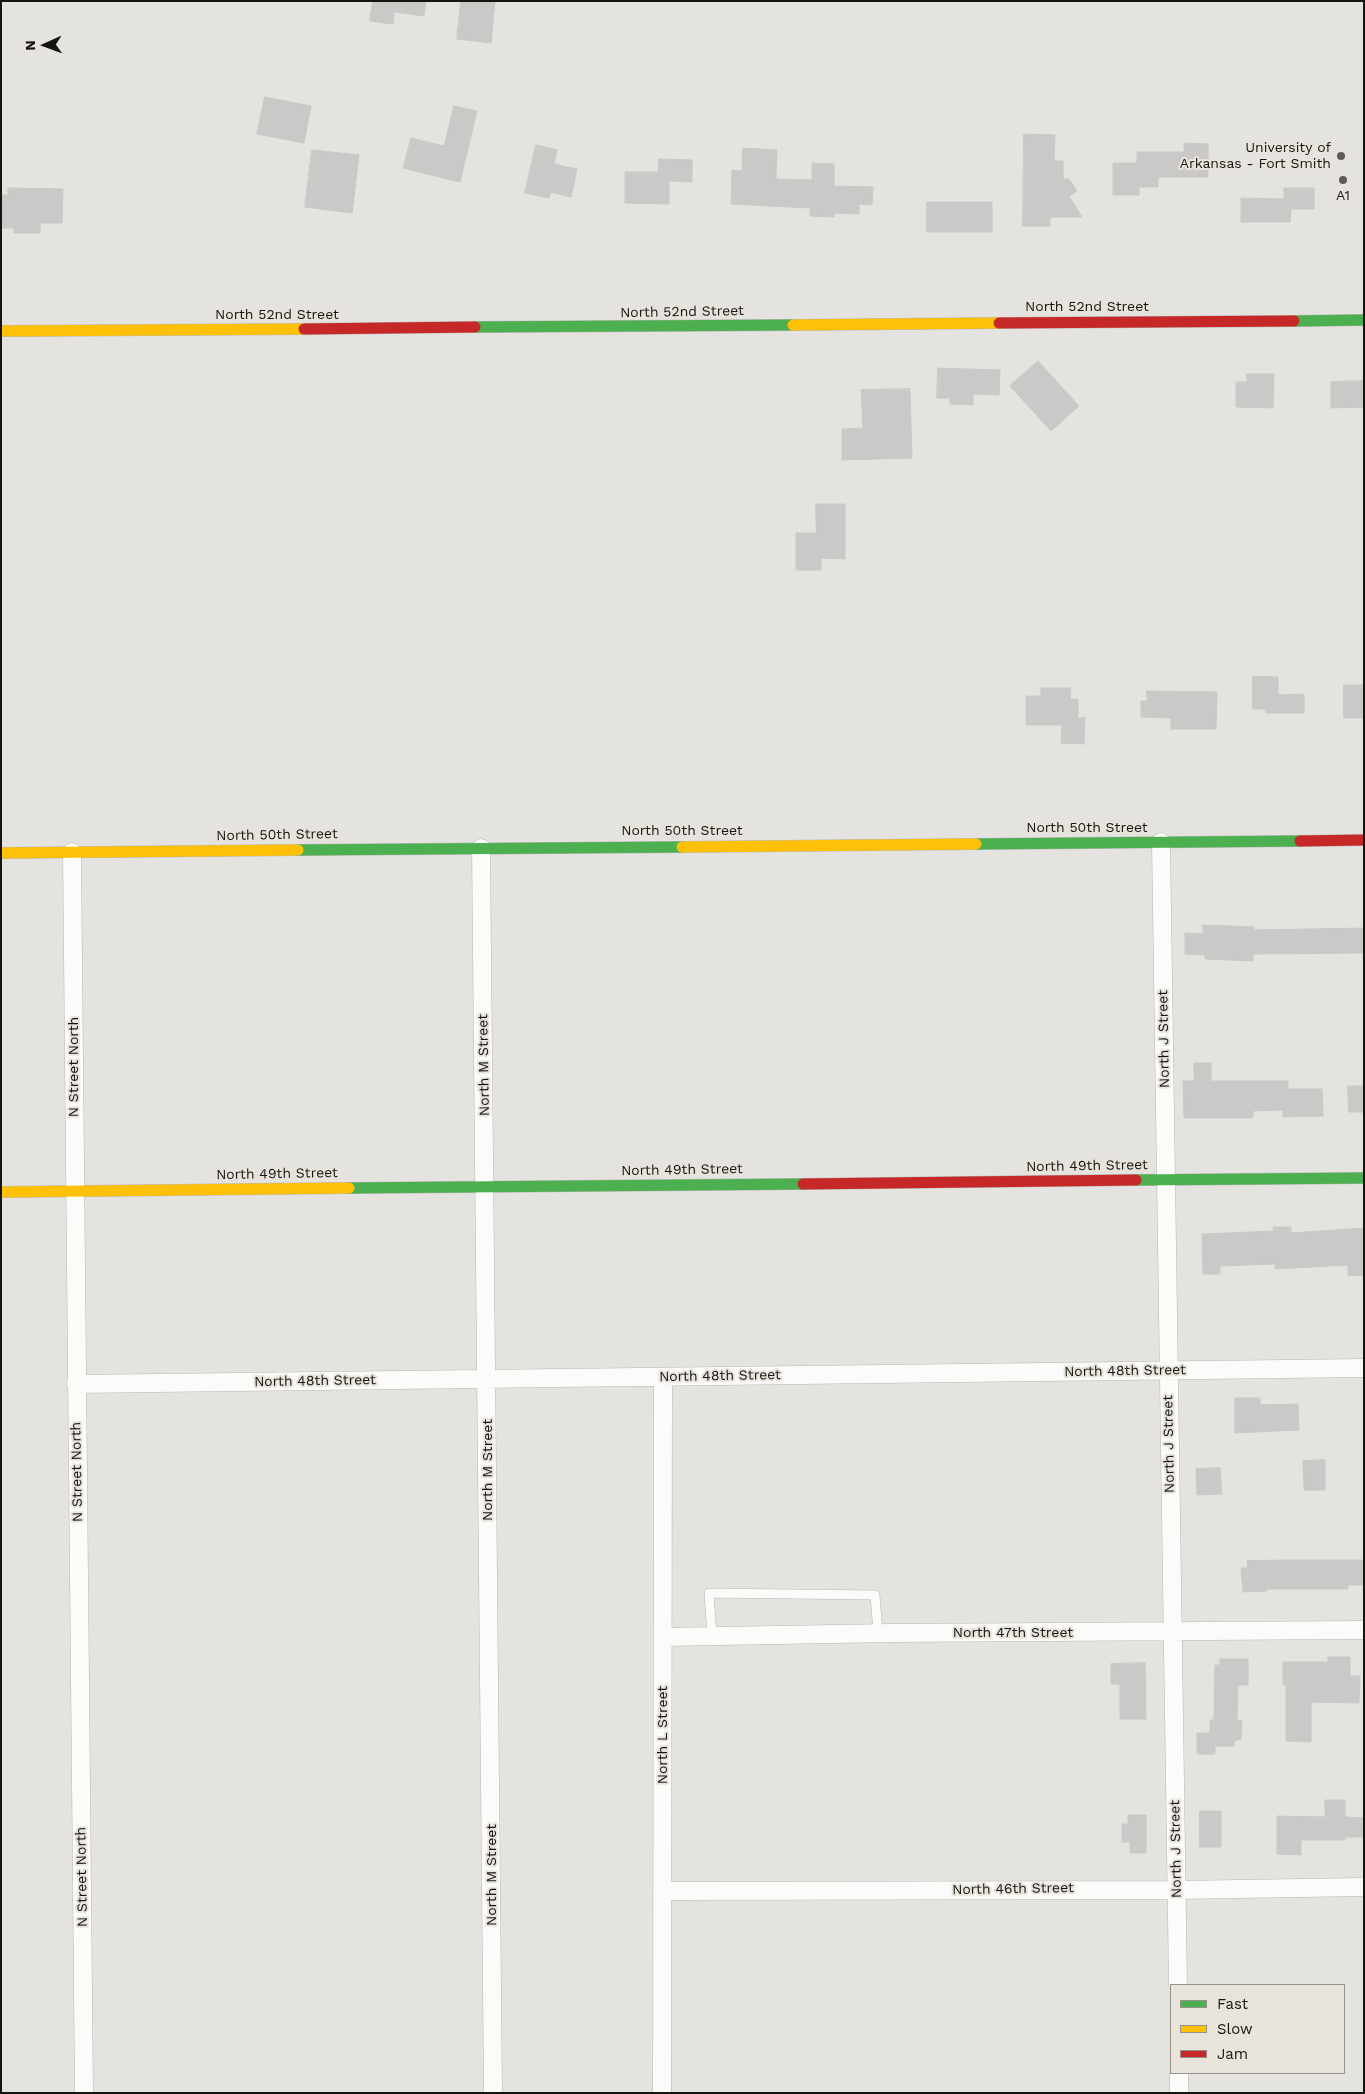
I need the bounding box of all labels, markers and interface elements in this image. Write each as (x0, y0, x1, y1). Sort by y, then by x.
north arrow (20, 20, 70, 70)
text: N (22, 40, 38, 51)
place label: University of Arkansas - Fort Smith (1180, 140, 1331, 172)
marker: University of Arkansas - Fort Smith (1335, 150, 1347, 162)
marker: A1 (1337, 174, 1349, 186)
place label: A1 (1336, 188, 1350, 204)
street label: North 52nd Street (1025, 299, 1149, 315)
street label: North 52nd Street (620, 303, 744, 321)
street label: North 52nd Street (215, 307, 339, 323)
street label: North 50th Street (1026, 820, 1148, 836)
street label: North 50th Street (621, 823, 743, 839)
street label: North 50th Street (216, 826, 338, 844)
street label: North J Street (1155, 990, 1173, 1088)
street label: North M Street (475, 1014, 493, 1116)
street label: N Street North (66, 1017, 82, 1117)
street label: North 49th Street (1026, 1157, 1148, 1175)
street label: North 49th Street (621, 1161, 743, 1179)
street label: North 49th Street (216, 1165, 338, 1183)
street label: North 48th Street (1064, 1362, 1186, 1380)
street label: North 48th Street (659, 1367, 781, 1385)
street label: North 48th Street (254, 1372, 376, 1390)
street label: North J Street (1160, 1395, 1178, 1493)
street label: North M Street (480, 1419, 496, 1521)
street label: N Street North (68, 1422, 86, 1522)
street label: North 47th Street (953, 1625, 1073, 1641)
street label: North L Street (655, 1686, 671, 1784)
street label: North J Street (1167, 1800, 1185, 1898)
street label: North M Street (484, 1824, 500, 1926)
street label: N Street North (73, 1827, 91, 1927)
street label: North 46th Street (952, 1880, 1074, 1898)
legend (1170, 1984, 1345, 2074)
text: Fast (1217, 1995, 1248, 2013)
text: Slow (1217, 2020, 1253, 2038)
text: Jam (1217, 2045, 1248, 2063)

